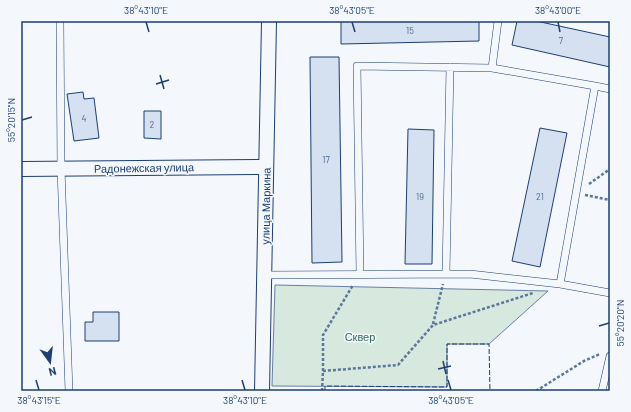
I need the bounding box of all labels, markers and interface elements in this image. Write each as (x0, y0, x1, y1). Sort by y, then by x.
text: 38°43'10"E (124, 4, 168, 16)
text: 38°43'05"E (329, 4, 375, 16)
text: 38°43'00"E (535, 4, 581, 16)
house number: 15 (406, 25, 414, 36)
house number: 7 (559, 35, 564, 46)
text: 55°20'15"N (5, 98, 17, 142)
house number: 4 (82, 113, 87, 124)
house number: 2 (150, 119, 155, 130)
house number: 17 (322, 154, 330, 165)
street label: Радонежская улица (94, 160, 195, 175)
street label: улица Маркина (258, 166, 273, 245)
house number: 19 (416, 191, 424, 202)
house number: 21 (536, 191, 544, 202)
text: 55°20'20"N (614, 300, 626, 346)
park label: Сквер (345, 330, 375, 343)
north arrow (30, 342, 70, 382)
text: N (47, 365, 58, 379)
text: 38°43'15"E (17, 394, 61, 406)
text: 38°43'10"E (223, 394, 267, 406)
text: 38°43'05"E (428, 394, 474, 406)

